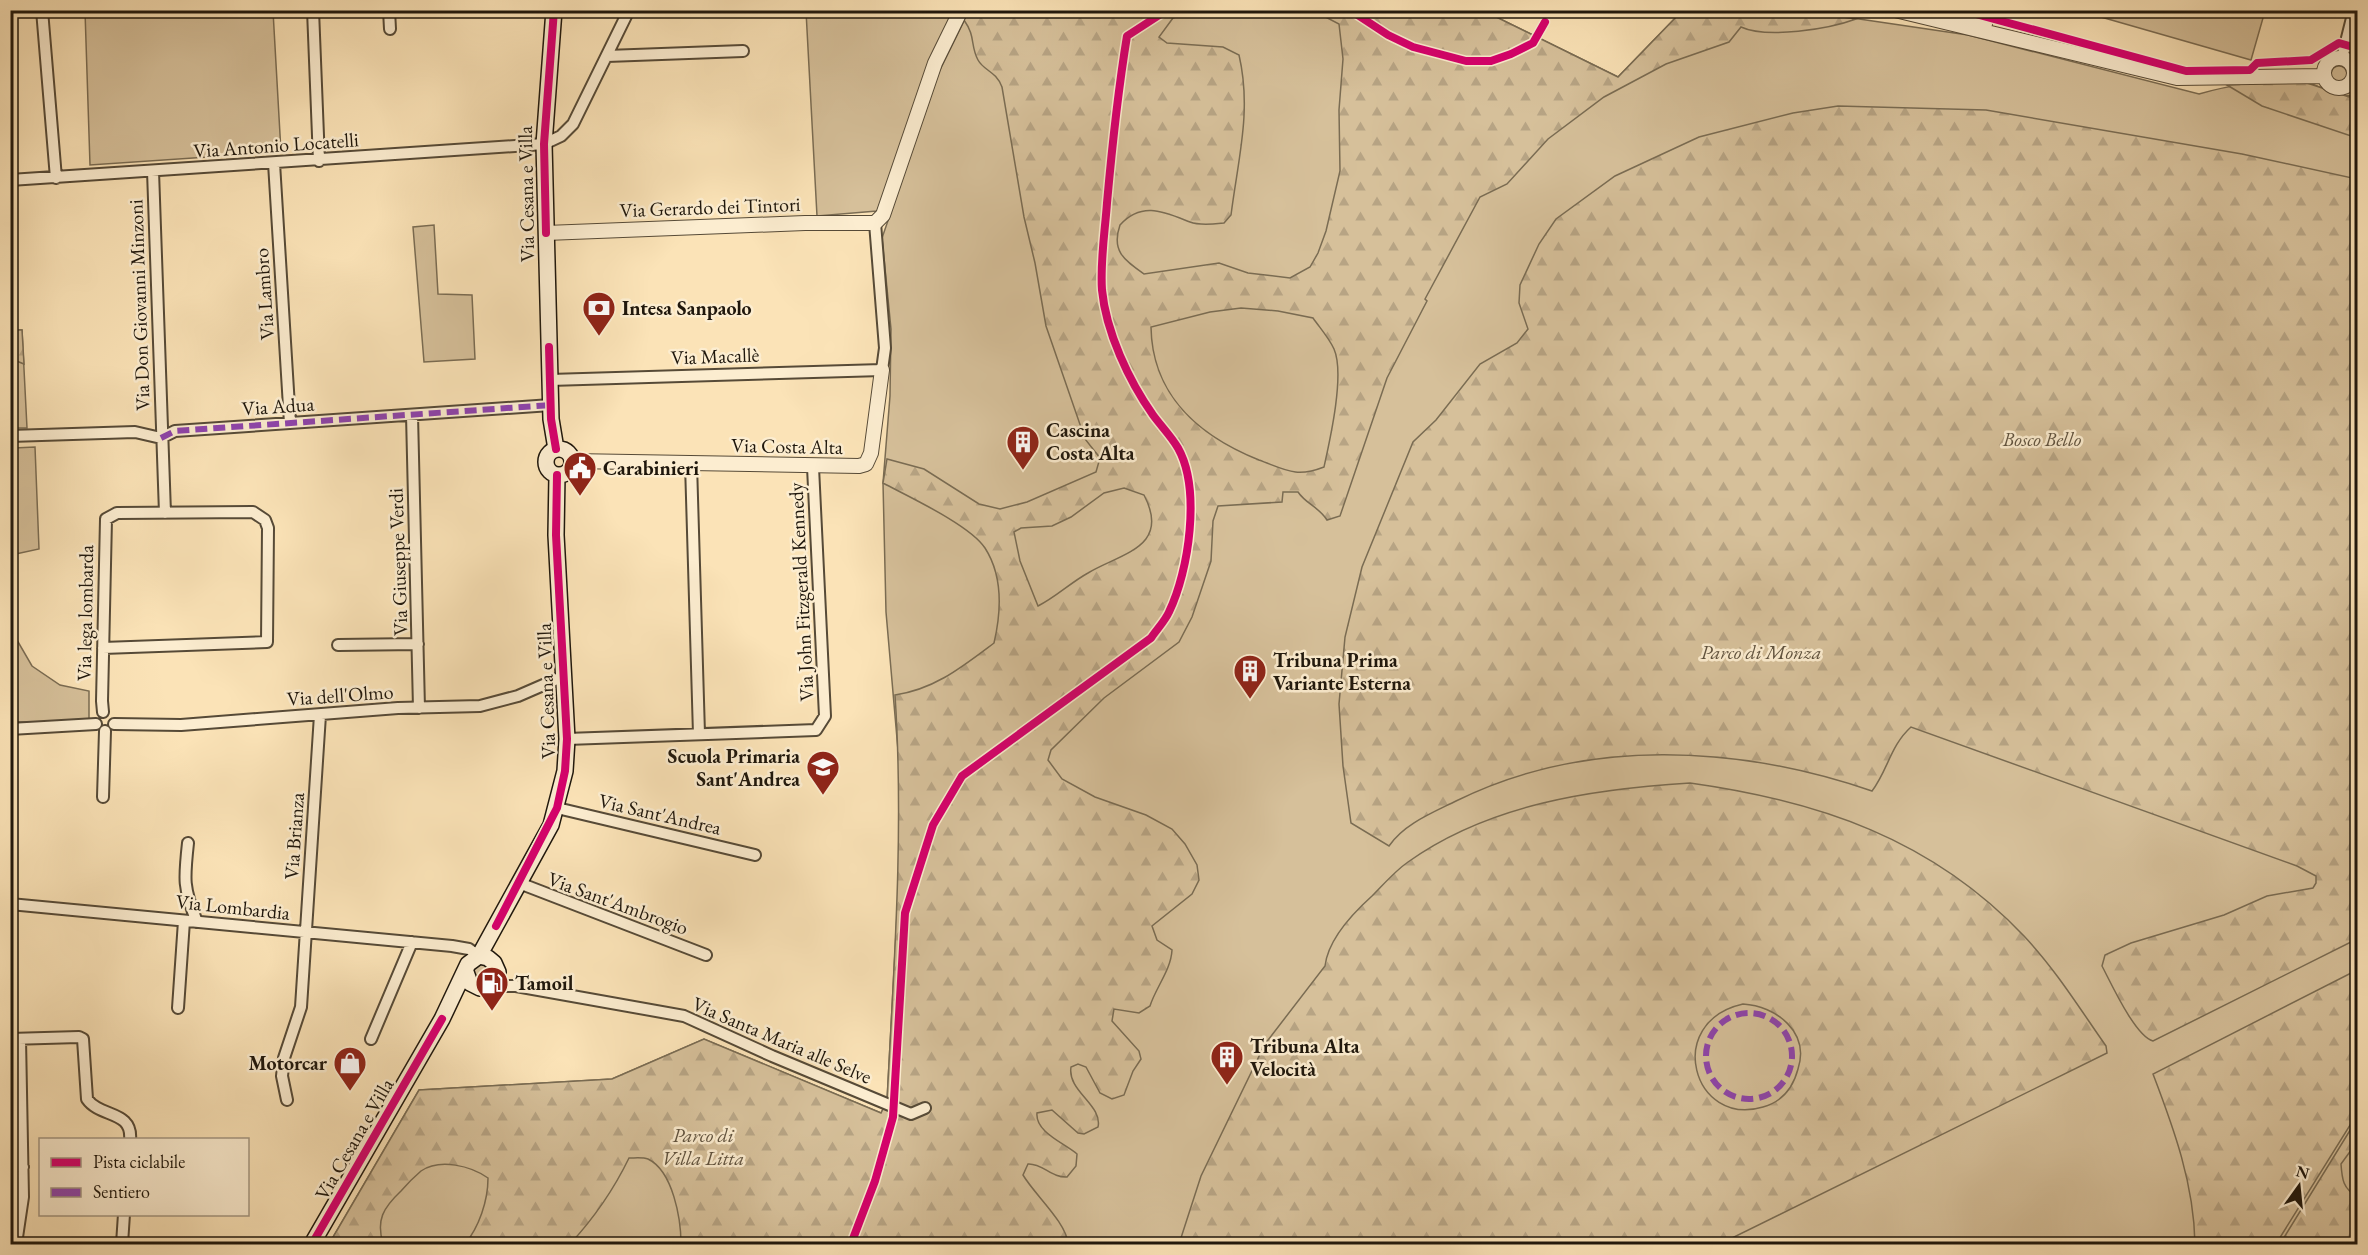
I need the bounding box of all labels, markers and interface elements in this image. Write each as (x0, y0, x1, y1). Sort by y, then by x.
street label: Via Antonio Locatelli (192, 126, 360, 164)
street label: Via Cesana e Villa (512, 126, 540, 262)
street label: Via Gerardo dei Tintori (619, 191, 801, 223)
street label: Via Don Giovanni Minzoni (122, 199, 156, 411)
street label: Via Lambro (248, 247, 280, 341)
bank icon: Intesa Sanpaolo (581, 290, 617, 337)
place label: Intesa Sanpaolo (622, 295, 752, 321)
street label: Via Macallè (670, 341, 760, 371)
street label: Via Adua (241, 391, 315, 421)
place label: Cascina Costa Alta (1046, 417, 1135, 466)
building icon: Cascina Costa Alta (1005, 424, 1041, 471)
park label: Bosco Bello (2002, 426, 2082, 452)
street label: Via Costa Alta (731, 432, 843, 460)
public building icon: Carabinieri (562, 450, 598, 497)
place label: Carabinieri (603, 455, 699, 481)
street label: Via John Fitzgerald Kennedy (782, 482, 820, 702)
street label: Via Giuseppe Verdi (382, 488, 414, 636)
street label: Via lega lombarda (71, 545, 99, 681)
street label: Via Cesana e Villa (531, 622, 561, 760)
park label: Parco di Monza (1700, 639, 1822, 665)
place label: Tribuna Prima Variante Esterna (1273, 647, 1411, 696)
building icon: Tribuna Prima Variante Esterna (1232, 653, 1268, 700)
street label: Via dell'Olmo (286, 678, 394, 712)
place label: Scuola Primaria Sant'Andrea (668, 743, 800, 792)
school or university icon: Scuola Primaria Sant'Andrea (805, 749, 841, 796)
street label: Via Sant'Andrea (596, 787, 724, 841)
street label: Via Brianza (278, 792, 310, 880)
street label: Via Sant'Ambrogio (544, 866, 692, 941)
street label: Via Lombardia (175, 888, 291, 926)
fuel station icon: Tamoil (474, 965, 510, 1012)
place label: Tamoil (515, 970, 574, 996)
street label: Via Santa Maria alle Selve (688, 990, 876, 1090)
place label: Tribuna Alta Velocità (1250, 1033, 1360, 1082)
building icon: Tribuna Alta Velocità (1209, 1039, 1245, 1086)
shop icon: Motorcar (332, 1045, 368, 1092)
place label: Motorcar (249, 1050, 328, 1076)
street label: Via Cesana e Villa (309, 1074, 399, 1204)
park label: Parco di Villa Litta (662, 1122, 744, 1171)
legend (39, 1138, 249, 1216)
text: Pista ciclabile (93, 1150, 185, 1173)
north arrow (2269, 1156, 2329, 1216)
text: N (2294, 1160, 2312, 1184)
text: Sentiero (93, 1180, 150, 1203)

